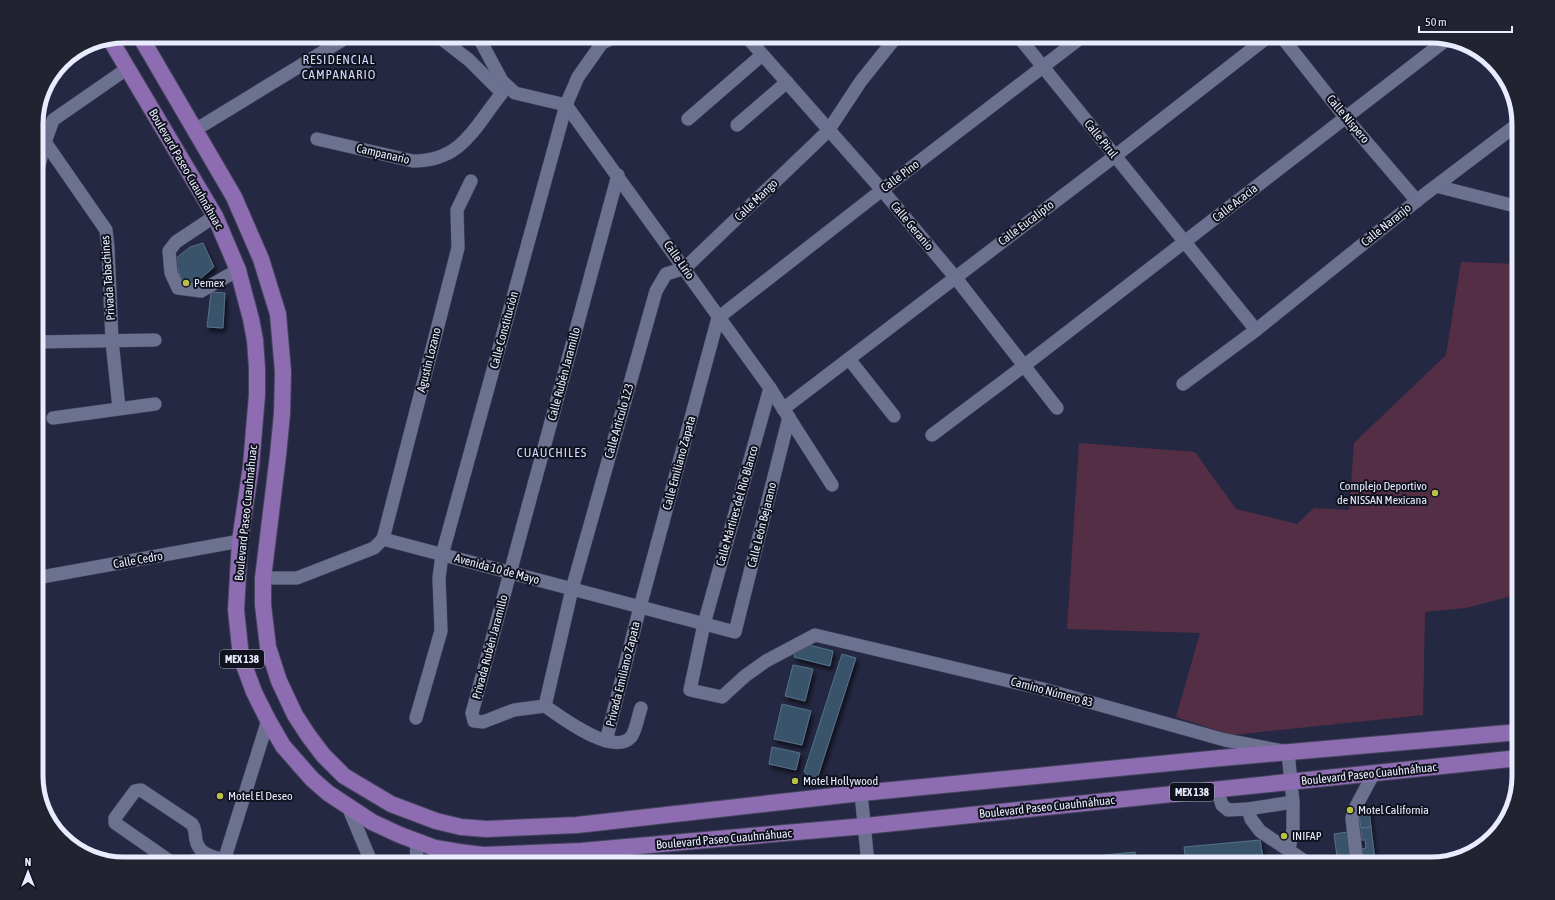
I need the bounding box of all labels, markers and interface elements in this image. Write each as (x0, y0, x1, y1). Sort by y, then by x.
scale bar (1419, 8, 1512, 34)
text: 50 m (1425, 15, 1447, 29)
district label: RESIDENCIAL CAMPANARIO (302, 52, 376, 82)
street label: Calle Níspero (1324, 92, 1372, 146)
street label: Boulevard Paseo Cuauhnáhuac (146, 106, 226, 232)
street label: Calle Pirul (1081, 117, 1121, 162)
street label: Campanario (355, 141, 411, 167)
street label: Calle Pino (878, 157, 922, 195)
street label: Calle Mango (732, 176, 781, 224)
street label: Calle Acacia (1210, 181, 1260, 225)
street label: Calle Eucalipto (995, 197, 1057, 248)
street label: Calle Geranio (888, 199, 937, 253)
street label: Calle Naranjo (1358, 200, 1414, 249)
street label: Privada Tabachines (98, 235, 118, 321)
street label: Calle Lirio (661, 238, 697, 282)
place label: Pemex (194, 276, 224, 290)
marker: Pemex (181, 278, 191, 288)
street label: Calle Constitución (487, 290, 521, 370)
street label: Calle Rubén Jaramillo (545, 325, 583, 422)
street label: Agustín Lozano (414, 326, 444, 394)
street label: Calle Artículo 123 (602, 382, 636, 460)
street label: Calle Emiliano Zapata (660, 414, 698, 512)
street label: Boulevard Paseo Cuauhnáhuac (232, 444, 260, 582)
street label: Calle Mártires del Río Blanco (713, 444, 761, 568)
district label: CUAUCHILES (517, 445, 587, 460)
place label: Complejo Deportivo de NISSAN Mexicana (1337, 479, 1427, 507)
street label: Calle León Bejarano (745, 481, 779, 569)
marker: Complejo Deportivo de NISSAN Mexicana (1430, 488, 1440, 498)
street label: Calle Cedro (112, 549, 164, 571)
street label: Avenida 10 de Mayo (453, 551, 541, 587)
street label: Privada Rubén Jaramillo (469, 593, 511, 701)
street label: Privada Emiliano Zapata (603, 620, 643, 728)
road number: MEX 138 (220, 650, 264, 668)
street label: Camino Número 83 (1009, 674, 1095, 710)
street label: Boulevard Paseo Cuauhnáhuac (1300, 760, 1438, 788)
place label: Motel Hollywood (803, 774, 878, 788)
marker: Motel Hollywood (790, 776, 800, 786)
road number: MEX 138 (1170, 783, 1214, 801)
place label: Motel El Deseo (228, 789, 293, 803)
marker: Motel El Deseo (215, 791, 225, 801)
street label: Boulevard Paseo Cuauhnáhuac (978, 793, 1116, 821)
place label: Motel California (1358, 803, 1429, 817)
marker: Motel California (1345, 805, 1355, 815)
street label: Boulevard Paseo Cuauhnáhuac (655, 826, 793, 852)
place label: INIFAP (1292, 829, 1322, 843)
marker: INIFAP (1279, 831, 1289, 841)
north arrow (8, 852, 48, 892)
text: N (25, 856, 31, 868)

